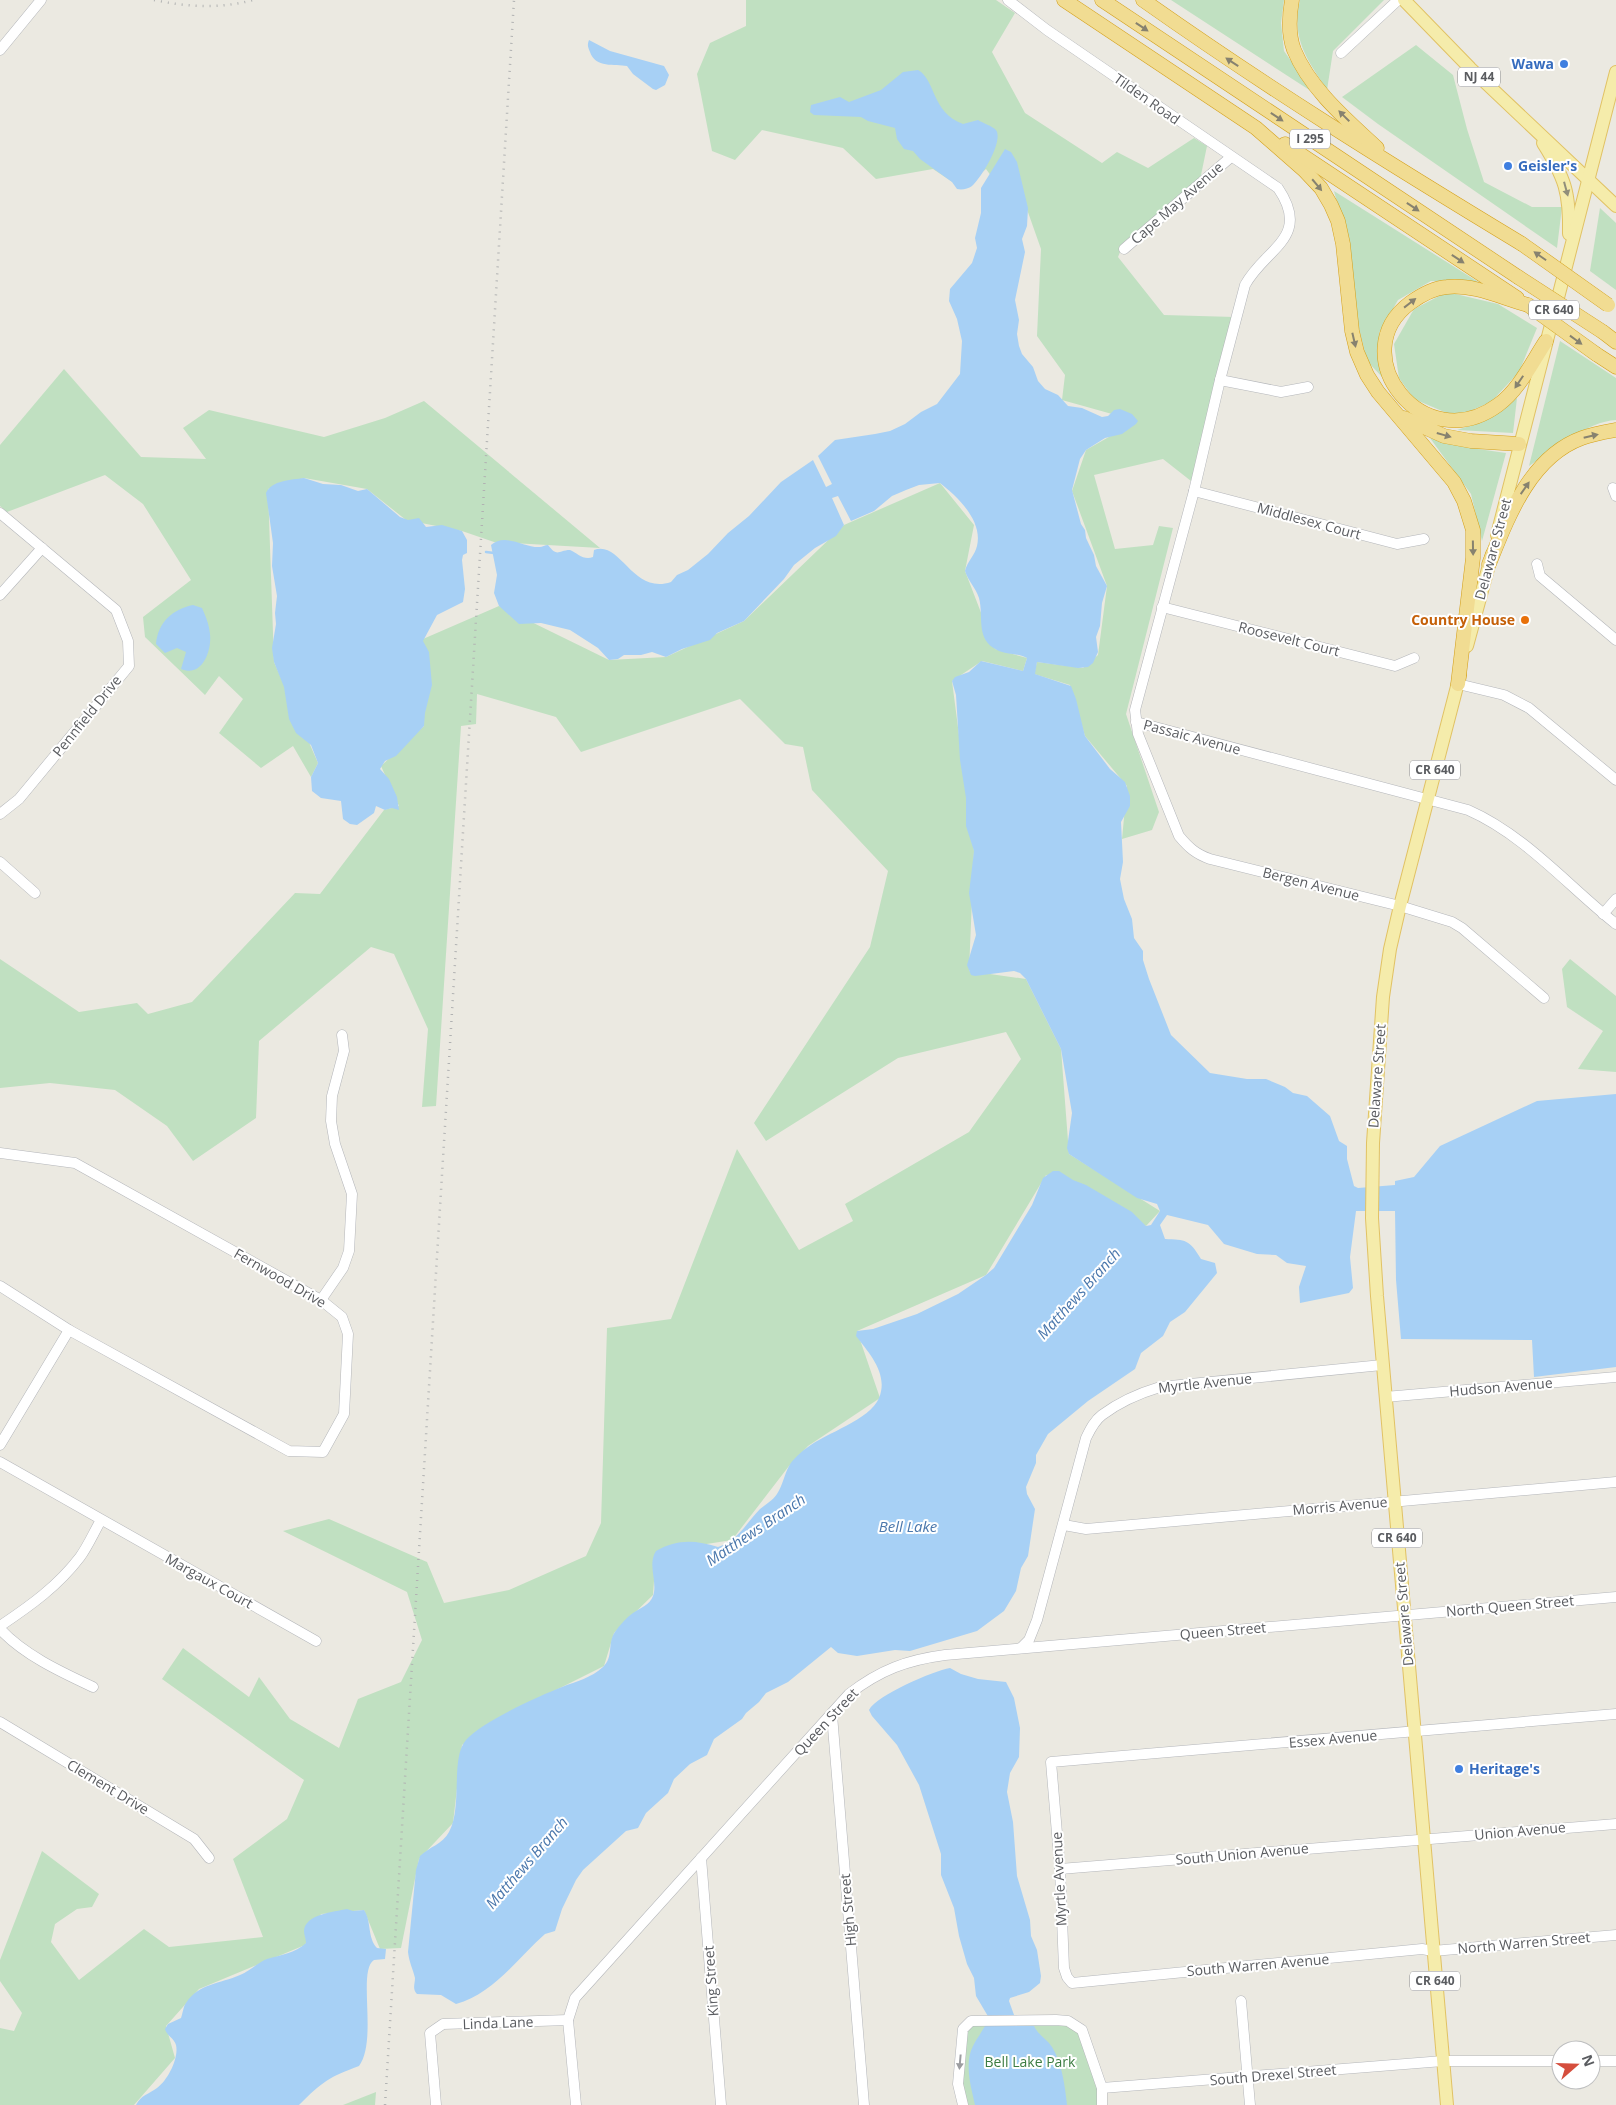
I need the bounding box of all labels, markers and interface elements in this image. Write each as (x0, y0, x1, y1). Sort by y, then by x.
one-way arrow (1135, 22, 1149, 32)
place label: Wawa (1512, 54, 1554, 73)
one-way arrow (1225, 57, 1238, 67)
marker: Wawa (1558, 58, 1570, 70)
road number: NJ 44 (1458, 68, 1500, 86)
street label: Tilden Road (1110, 69, 1184, 128)
one-way arrow (1338, 110, 1350, 122)
one-way arrow (1271, 112, 1284, 122)
road number: I 295 (1290, 130, 1330, 148)
place label: Geisler's (1518, 156, 1577, 175)
street label: Cape May Avenue (1127, 157, 1227, 248)
marker: Geisler's (1502, 160, 1514, 172)
one-way arrow (1311, 178, 1323, 190)
one-way arrow (1562, 181, 1570, 196)
one-way arrow (1406, 202, 1419, 212)
one-way arrow (1533, 251, 1547, 261)
one-way arrow (1451, 254, 1465, 264)
one-way arrow (1404, 298, 1417, 308)
road number: CR 640 (1529, 300, 1579, 320)
one-way arrow (1350, 333, 1358, 348)
one-way arrow (1569, 335, 1583, 345)
one-way arrow (1514, 375, 1524, 389)
one-way arrow (1436, 431, 1451, 439)
one-way arrow (1584, 432, 1599, 440)
one-way arrow (1520, 481, 1530, 495)
street label: Delaware Street (1470, 496, 1515, 602)
street label: Middlesex Court (1255, 498, 1363, 544)
one-way arrow (1469, 540, 1477, 556)
place label: Country House (1411, 610, 1515, 629)
marker: Country House (1519, 614, 1531, 626)
street label: Roosevelt Court (1237, 617, 1342, 660)
street label: Pennfield Drive (48, 671, 125, 760)
street label: Passaic Avenue (1141, 714, 1243, 759)
road number: CR 640 (1410, 760, 1460, 780)
street label: Bergen Avenue (1261, 862, 1362, 905)
street label: Delaware Street (1363, 1023, 1390, 1129)
street label: Fernwood Drive (231, 1243, 330, 1312)
water label: Matthews Branch (1032, 1244, 1124, 1343)
street label: Myrtle Avenue (1157, 1368, 1253, 1397)
street label: Hudson Avenue (1449, 1373, 1553, 1400)
water label: Matthews Branch (702, 1489, 809, 1570)
street label: Morris Avenue (1292, 1492, 1388, 1519)
water label: Bell Lake (879, 1516, 938, 1536)
road number: CR 640 (1372, 1529, 1422, 1548)
street label: Margaux Court (162, 1549, 257, 1613)
street label: Delaware Street (1389, 1561, 1418, 1667)
street label: North Queen Street (1445, 1590, 1575, 1621)
street label: Queen Street (1179, 1617, 1267, 1644)
street label: Queen Street (789, 1684, 862, 1760)
street label: Essex Avenue (1288, 1725, 1378, 1752)
street label: Clement Drive (64, 1755, 153, 1819)
place label: Heritage's (1469, 1759, 1540, 1778)
marker: Heritage's (1453, 1763, 1465, 1775)
water label: Matthews Branch (481, 1812, 572, 1913)
street label: Union Avenue (1473, 1817, 1567, 1844)
street label: Myrtle Avenue (1047, 1831, 1070, 1927)
street label: South Union Avenue (1175, 1838, 1309, 1869)
street label: High Street (835, 1873, 860, 1947)
street label: North Warren Street (1457, 1927, 1591, 1958)
street label: King Street (699, 1945, 722, 2017)
street label: South Warren Avenue (1186, 1949, 1330, 1980)
road number: CR 640 (1410, 1972, 1460, 1990)
street label: Linda Lane (462, 2012, 534, 2033)
north arrow (1551, 2040, 1601, 2090)
park label: Bell Lake Park (985, 2052, 1076, 2071)
text: N (1578, 2052, 1600, 2069)
one-way arrow (956, 2054, 964, 2070)
street label: South Drexel Street (1209, 2059, 1337, 2090)

